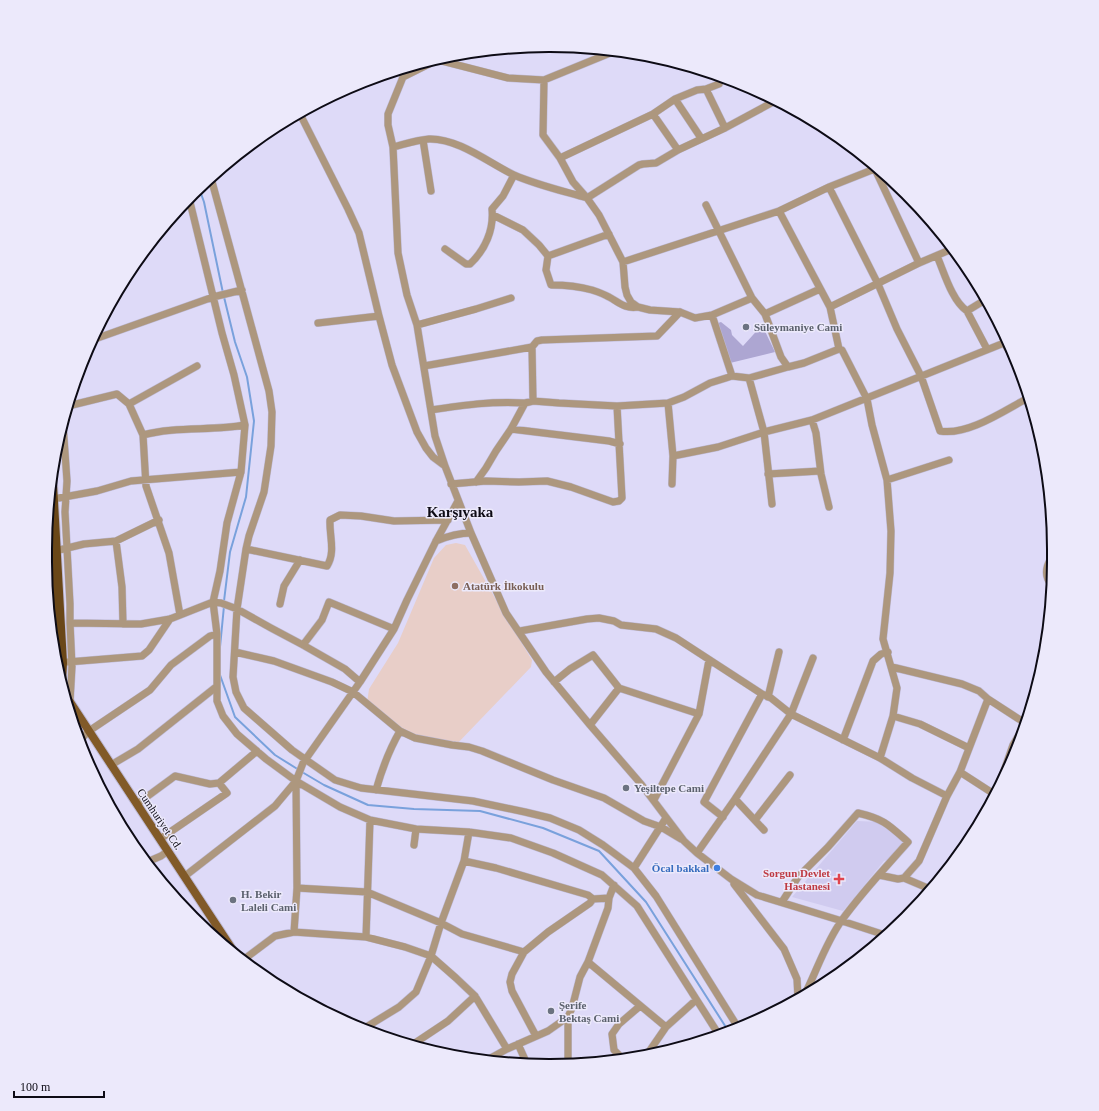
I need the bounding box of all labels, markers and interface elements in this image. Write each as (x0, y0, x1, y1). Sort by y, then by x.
place label: Süleymaniye Cami (754, 321, 842, 333)
marker: Süleymaniye Cami (741, 322, 751, 332)
district label: Karşıyaka (427, 504, 494, 520)
place label: Atatürk İlkokulu (463, 580, 544, 592)
marker: Atatürk İlkokulu (450, 581, 460, 591)
place label: Yeşiltepe Cami (634, 782, 704, 794)
marker: Yeşiltepe Cami (621, 783, 631, 793)
street label: Cumhuriyet Cd. (135, 786, 185, 852)
place label: Öcal bakkal (652, 862, 709, 874)
marker: Öcal bakkal (712, 863, 722, 873)
place label: Sorgun Devlet Hastanesi (763, 867, 830, 892)
marker: Sorgun Devlet Hastanesi (833, 873, 845, 885)
place label: H. Bekir Laleli Cami (241, 888, 296, 913)
marker: H. Bekir Laleli Cami (228, 895, 238, 905)
place label: Şerife Bektaş Cami (559, 999, 619, 1024)
marker: Şerife Bektaş Cami (546, 1006, 556, 1016)
scale bar (14, 1073, 104, 1099)
text: 100 m (20, 1080, 51, 1094)

